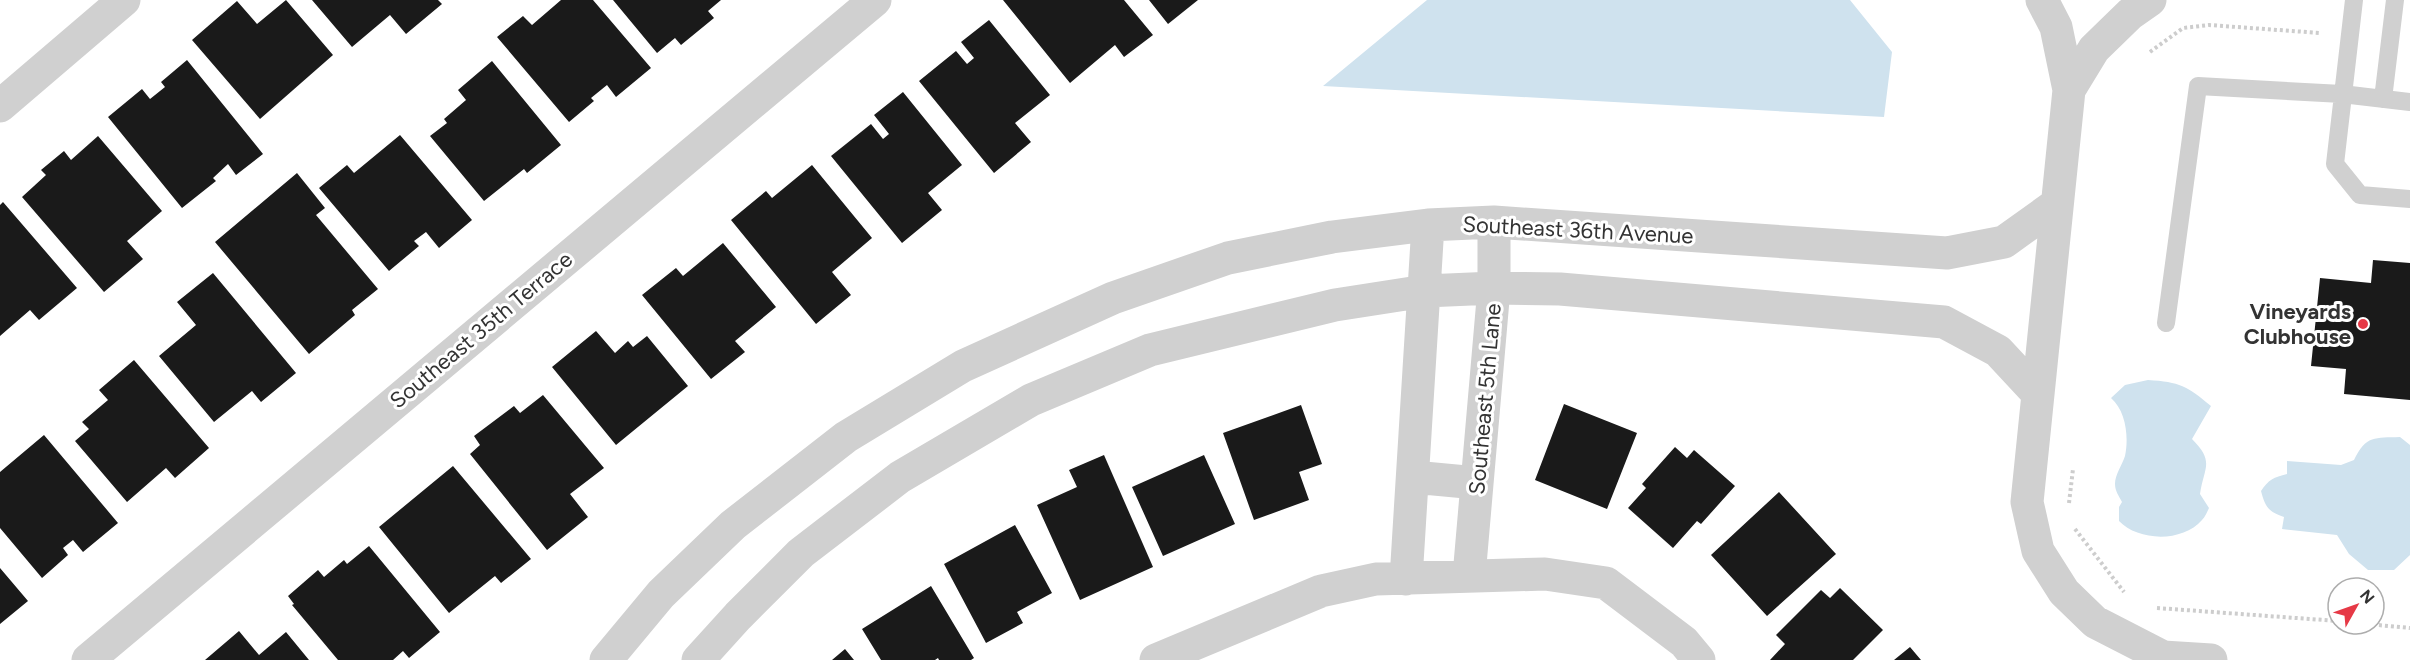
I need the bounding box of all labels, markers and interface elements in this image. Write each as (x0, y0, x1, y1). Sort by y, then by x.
street label: Southeast 36th Avenue (1462, 210, 1694, 250)
street label: Southeast 35th Terrace (384, 246, 578, 414)
place label: Vineyards Clubhouse (2244, 298, 2351, 350)
street label: Southeast 5th Lane (1463, 302, 1507, 496)
marker: Vineyards Clubhouse (2356, 317, 2370, 331)
north arrow (2326, 576, 2386, 636)
text: N (2356, 586, 2378, 608)

